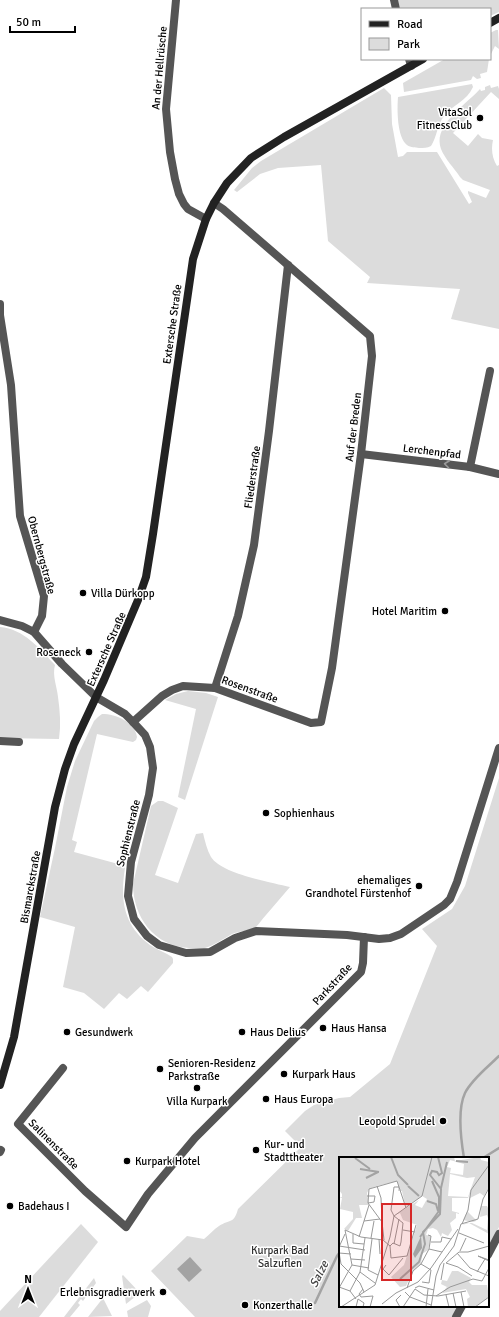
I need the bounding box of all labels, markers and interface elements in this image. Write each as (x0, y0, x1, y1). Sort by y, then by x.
scale bar (10, 8, 75, 34)
legend (361, 8, 491, 60)
text: 50 m (16, 15, 41, 30)
text: Road (397, 17, 423, 32)
street label: An der Hellrüsche (149, 26, 170, 110)
text: Park (397, 37, 420, 52)
place label: VitaSol FitnessClub (417, 106, 472, 132)
marker: VitaSol FitnessClub (475, 113, 485, 123)
street label: Extersche Straße (160, 283, 185, 365)
street label: Auf der Breden (343, 392, 364, 462)
street label: Lerchenpfad (402, 441, 462, 462)
street label: Fliederstraße (242, 445, 263, 509)
one-way arrow (444, 460, 450, 469)
street label: Obernbergstraße (25, 515, 58, 596)
place label: Villa Dürkopp (91, 587, 155, 600)
marker: Villa Dürkopp (78, 588, 88, 598)
place label: Hotel Maritim (372, 605, 437, 618)
marker: Hotel Maritim (440, 606, 450, 616)
street label: Extersche Straße (84, 610, 129, 689)
place label: Roseneck (36, 646, 81, 659)
marker: Roseneck (84, 647, 94, 657)
street label: Rosenstraße (220, 673, 280, 706)
street label: Sophienstraße (114, 798, 143, 868)
place label: Sophienhaus (274, 807, 335, 820)
marker: Sophienhaus (261, 808, 271, 818)
street label: Bismarckstraße (18, 850, 43, 925)
place label: ehemaliges Grandhotel Fürstenhof (305, 874, 412, 900)
marker: ehemaliges Grandhotel Fürstenhof (414, 881, 424, 891)
street label: Parkstraße (310, 961, 355, 1008)
place label: Haus Hansa (331, 1022, 387, 1035)
marker: Haus Hansa (318, 1023, 328, 1033)
place label: Gesundwerk (75, 1026, 134, 1039)
place label: Haus Delius (250, 1026, 306, 1039)
marker: Gesundwerk (62, 1027, 72, 1037)
marker: Haus Delius (237, 1027, 247, 1037)
place label: Senioren-Residenz Parkstraße (168, 1057, 256, 1083)
marker: Senioren-Residenz Parkstraße (155, 1064, 165, 1074)
place label: Kurpark Haus (292, 1068, 356, 1081)
marker: Kurpark Haus (279, 1069, 289, 1079)
marker: Villa Kurpark (192, 1083, 202, 1093)
place label: Haus Europa (274, 1093, 334, 1106)
marker: Haus Europa (261, 1094, 271, 1104)
place label: Villa Kurpark (166, 1095, 228, 1108)
place label: Leopold Sprudel (359, 1115, 435, 1128)
street label: Salinenstraße (26, 1116, 82, 1172)
marker: Leopold Sprudel (438, 1116, 448, 1126)
place label: Kur- und Stadttheater (264, 1138, 323, 1164)
marker: Kur- und Stadttheater (251, 1145, 261, 1155)
place label: Kurpark Hotel (135, 1155, 200, 1168)
marker: Kurpark Hotel (122, 1156, 132, 1166)
inset map (339, 1157, 489, 1307)
place label: Badehaus I (18, 1200, 70, 1213)
marker: Badehaus I (5, 1201, 15, 1211)
park label: Kurpark Bad Salzuflen (251, 1244, 309, 1270)
water label: Salze (306, 1258, 333, 1290)
north arrow (8, 1269, 48, 1309)
text: N (24, 1273, 32, 1286)
place label: Erlebnisgradierwerk (60, 1286, 155, 1299)
marker: Erlebnisgradierwerk (158, 1287, 168, 1297)
place label: Konzerthalle (253, 1299, 313, 1312)
marker: Konzerthalle (240, 1300, 250, 1310)

